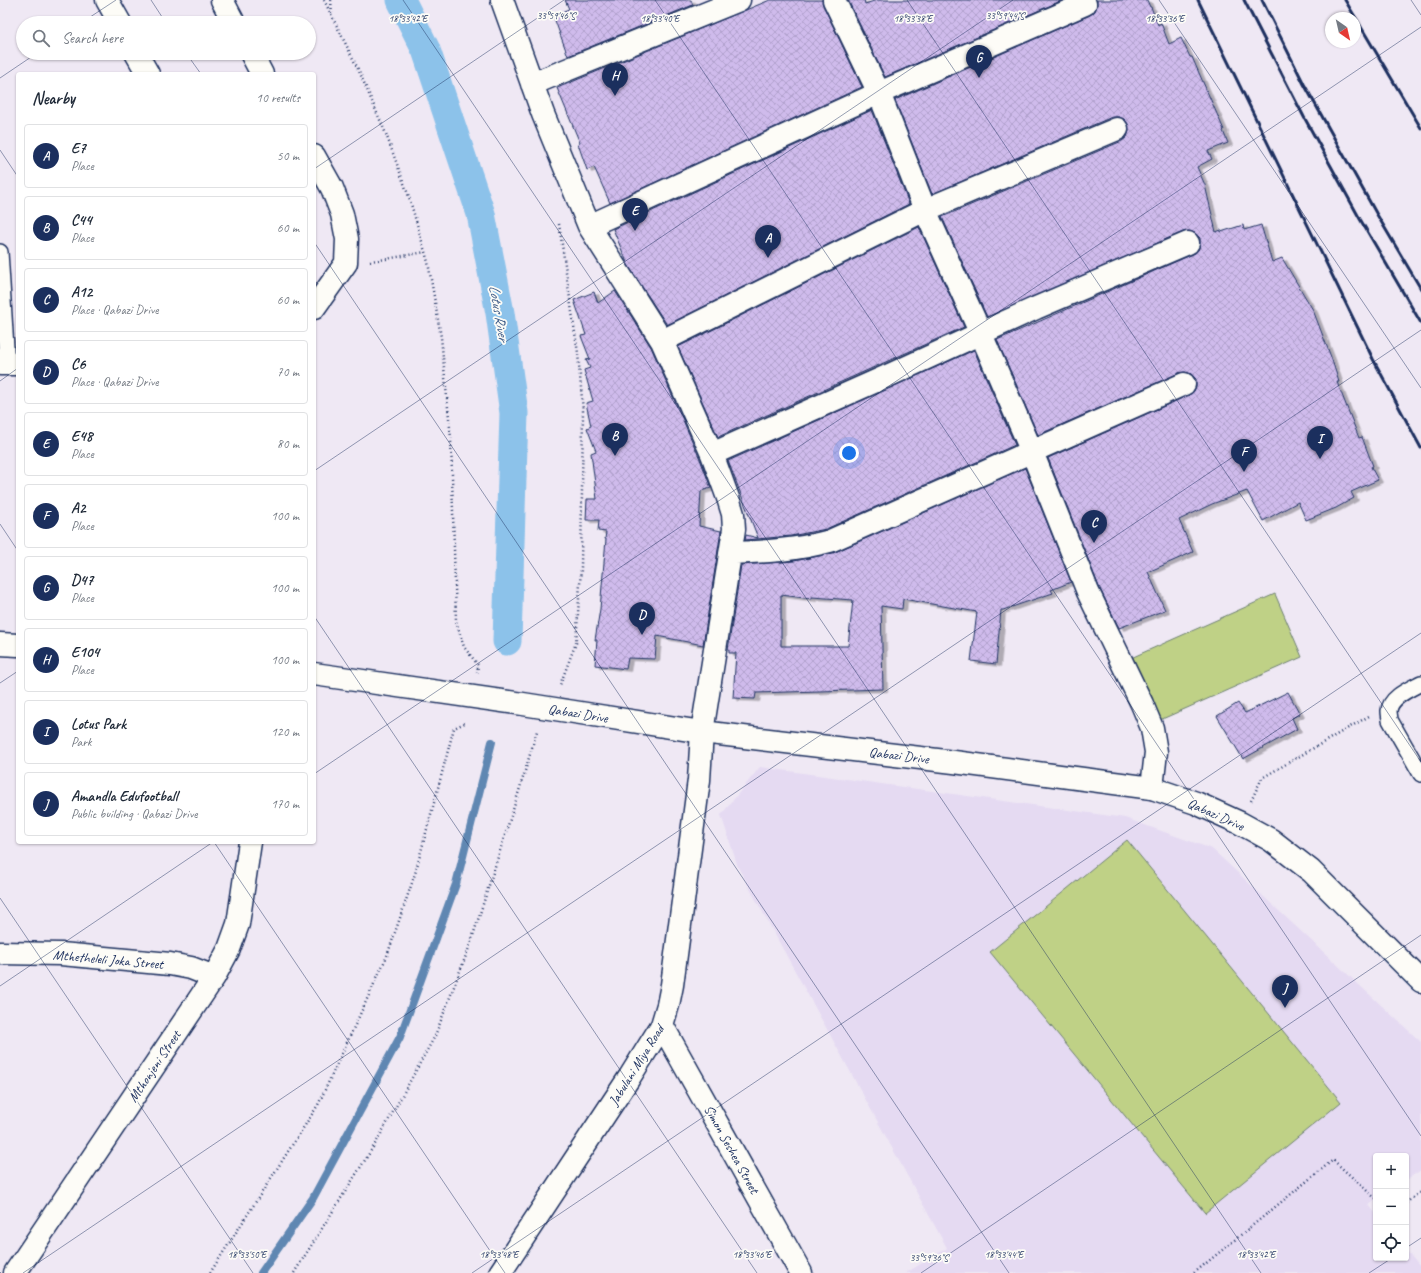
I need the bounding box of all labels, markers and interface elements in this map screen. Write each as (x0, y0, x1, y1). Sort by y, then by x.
text: 33°59'46"S (537, 9, 577, 22)
text: 33°59'44"S (986, 9, 1026, 22)
text: 18°33'42"E (389, 12, 429, 25)
text: 18°33'40"E (641, 12, 681, 25)
text: 18°33'38"E (894, 12, 934, 25)
text: 18°33'36"E (1146, 12, 1186, 25)
north arrow (1325, 12, 1361, 48)
search box (16, 16, 316, 60)
icon: search (30, 27, 52, 49)
text: Search here (62, 29, 123, 48)
pin: G (966, 45, 992, 78)
pin: H (602, 63, 628, 96)
text: Nearby (32, 88, 75, 109)
text: 10 results (256, 90, 300, 106)
text: E7 (71, 139, 86, 158)
text: A (43, 148, 49, 164)
text: 50 m (277, 148, 299, 164)
text: Place (71, 158, 94, 174)
pin: E (622, 198, 648, 231)
text: C44 (71, 211, 92, 230)
text: B (43, 220, 49, 236)
text: 60 m (277, 220, 299, 236)
pin: A (755, 225, 781, 258)
text: Place (71, 230, 94, 246)
text: A12 (71, 283, 92, 302)
water label: Lotus River (484, 284, 513, 345)
text: C (43, 292, 49, 308)
text: 60 m (277, 292, 299, 308)
text: Place · Qabazi Drive (71, 302, 159, 318)
text: C6 (71, 355, 85, 374)
text: D (42, 364, 50, 380)
text: 70 m (277, 364, 299, 380)
text: Place · Qabazi Drive (71, 374, 159, 390)
pin: B (602, 423, 628, 456)
pin: I (1307, 426, 1333, 459)
text: E48 (71, 427, 93, 446)
text: E (43, 436, 49, 452)
text: 80 m (277, 436, 299, 452)
pin: F (1231, 439, 1257, 472)
your location (839, 443, 859, 463)
text: Place (71, 446, 94, 462)
text: A2 (71, 499, 85, 518)
text: F (43, 508, 49, 524)
text: 100 m (271, 508, 299, 524)
pin: C (1081, 510, 1107, 543)
text: Place (71, 518, 94, 534)
text: D47 (71, 571, 93, 590)
text: G (43, 580, 49, 596)
text: 100 m (271, 580, 299, 596)
text: Place (71, 590, 94, 606)
pin: D (629, 602, 655, 635)
text: E104 (71, 643, 99, 662)
text: H (42, 652, 50, 668)
text: 100 m (271, 652, 299, 668)
text: Place (71, 662, 94, 678)
street label: Qabazi Drive (547, 700, 610, 727)
text: Lotus Park (71, 715, 126, 734)
text: I (43, 724, 49, 740)
text: 120 m (271, 724, 299, 740)
text: Park (71, 734, 92, 750)
street label: Qabazi Drive (868, 743, 931, 768)
text: Amandla Edufootball (71, 787, 177, 806)
street label: Qabazi Drive (1185, 794, 1248, 835)
text: J (44, 796, 48, 812)
text: 170 m (271, 796, 299, 812)
text: Public building · Qabazi Drive (71, 806, 197, 822)
street label: Mthetheleli Joka Street (52, 946, 165, 973)
pin: J (1272, 975, 1298, 1008)
street label: Jabulani Miya Road (604, 1020, 669, 1109)
street label: Mthonjeni Street (124, 1026, 185, 1105)
street label: Simon Seshea Street (700, 1102, 764, 1198)
map controls (1373, 1153, 1409, 1261)
button: + (1373, 1153, 1409, 1189)
button: − (1373, 1189, 1409, 1225)
button: locate (1373, 1225, 1409, 1261)
text: 18°33'50"E (228, 1248, 268, 1261)
text: 18°33'48"E (480, 1248, 520, 1261)
text: 18°33'46"E (733, 1248, 773, 1261)
text: 18°33'44"E (985, 1248, 1025, 1261)
text: 18°33'42"E (1237, 1248, 1277, 1261)
text: 33°59'36"S (910, 1251, 950, 1264)

